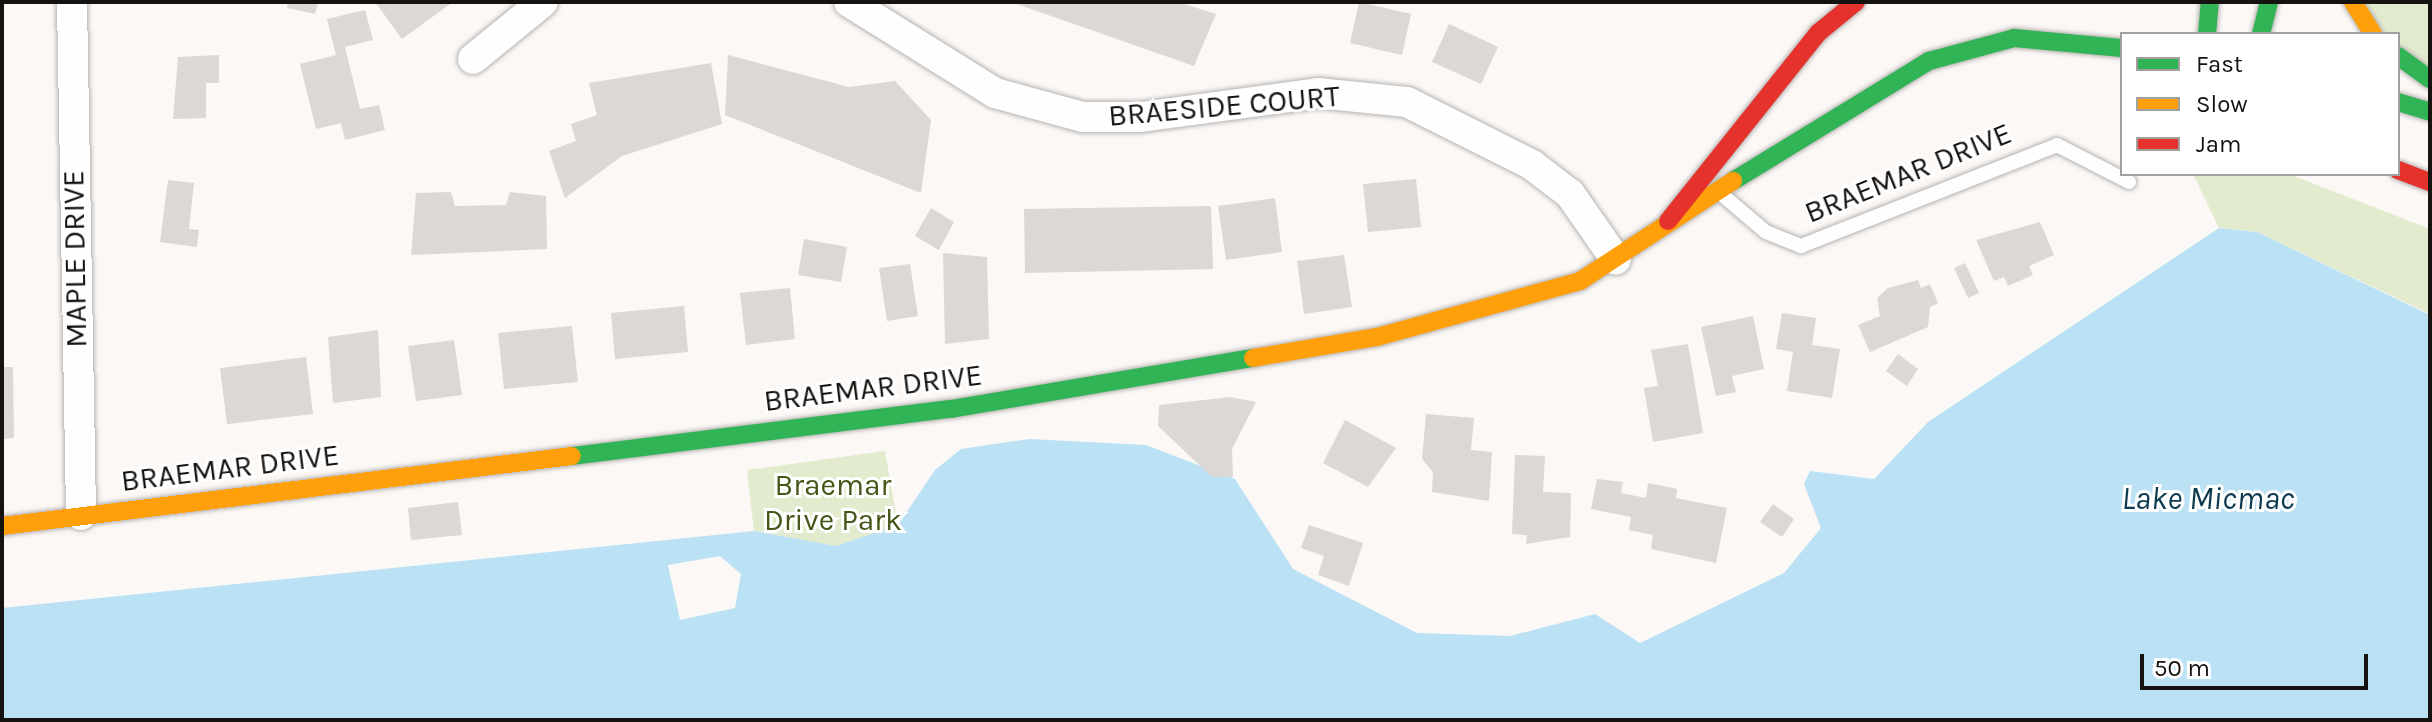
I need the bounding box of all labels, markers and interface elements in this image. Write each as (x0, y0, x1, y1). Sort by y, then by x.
legend (2120, 32, 2400, 176)
text: Fast (2196, 50, 2243, 78)
street label: BRAESIDE COURT (1107, 78, 1341, 134)
text: Slow (2196, 90, 2248, 118)
street label: BRAEMAR DRIVE (1799, 115, 2017, 231)
text: Jam (2196, 130, 2241, 158)
street label: MAPLE DRIVE (55, 170, 95, 348)
street label: BRAEMAR DRIVE (762, 357, 984, 419)
street label: BRAEMAR DRIVE (119, 437, 341, 499)
park label: Braemar Drive Park (764, 467, 902, 538)
water label: Lake Micmac (2121, 480, 2295, 518)
scale bar (2144, 638, 2372, 688)
text: 50 m (2154, 654, 2210, 682)

